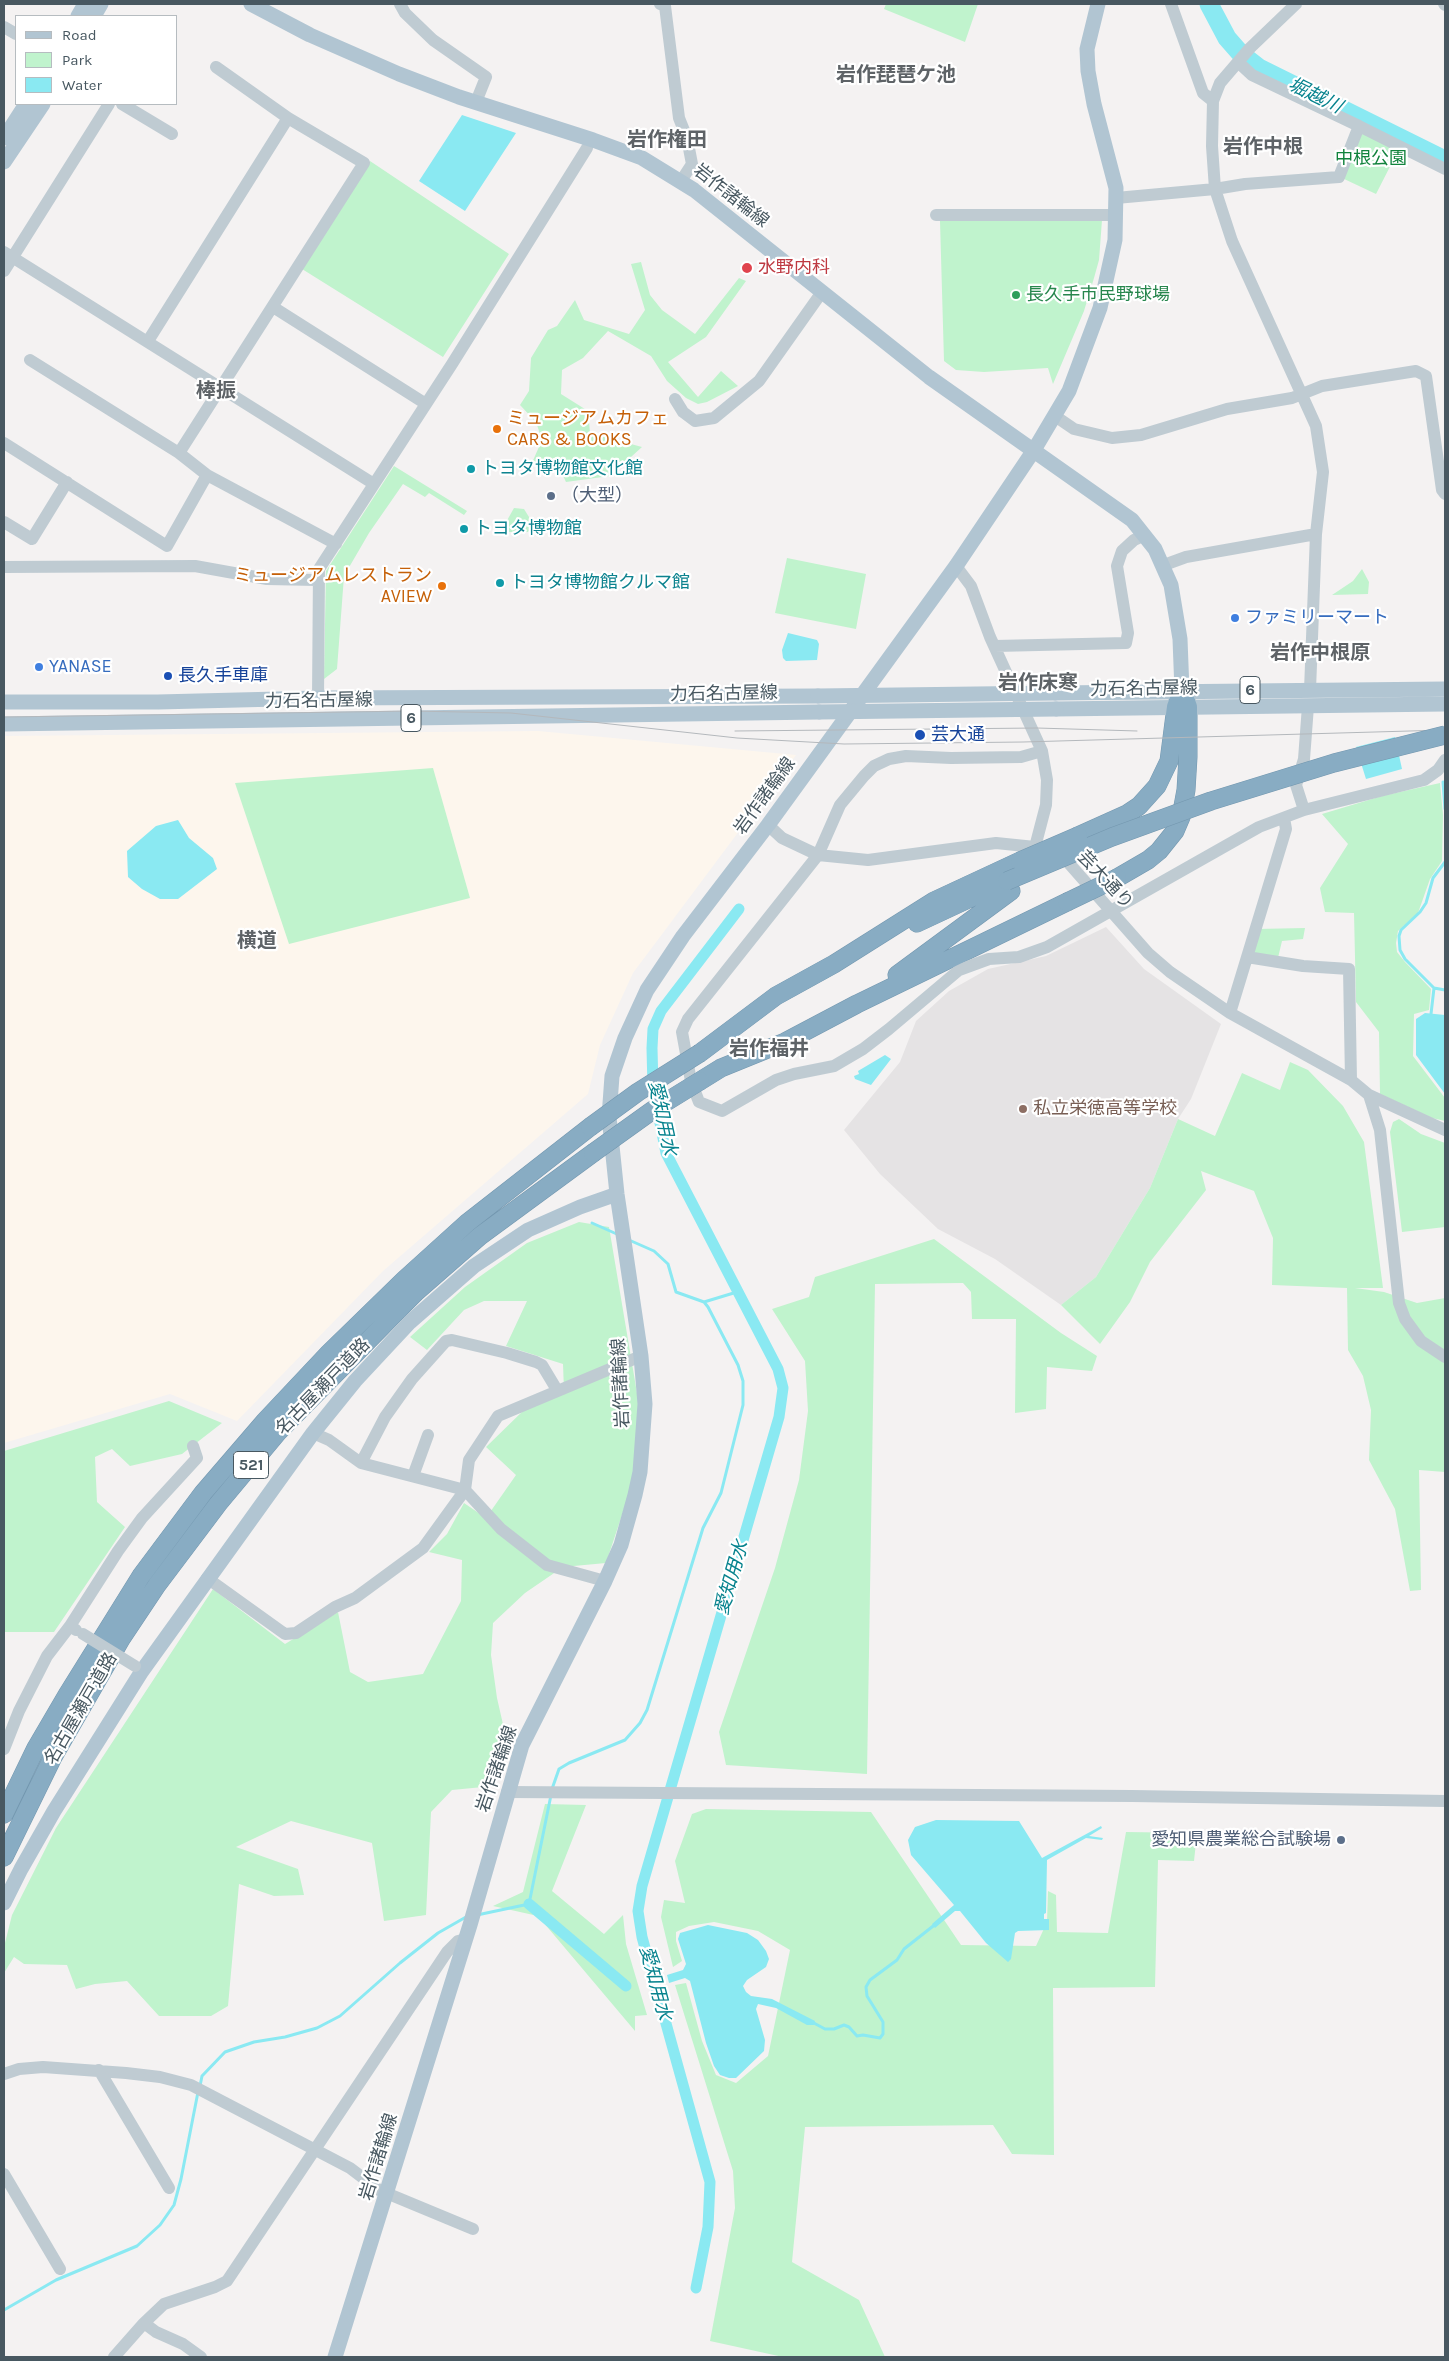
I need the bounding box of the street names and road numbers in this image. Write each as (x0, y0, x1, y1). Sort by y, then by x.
street label: 岩作諸輪線 (689, 160, 773, 232)
road number: 6 (1240, 676, 1260, 704)
street label: 力石名古屋線 (1090, 677, 1198, 701)
street label: 力石名古屋線 (670, 682, 778, 706)
street label: 力石名古屋線 (265, 689, 373, 713)
road number: 6 (401, 704, 421, 731)
street label: 岩作諸輪線 (730, 753, 800, 839)
street label: 芸大通り (1073, 846, 1137, 914)
street label: 名古屋瀬戸道路 (271, 1334, 375, 1440)
street label: 岩作諸輪線 (608, 1337, 634, 1429)
road number: 521 (234, 1452, 268, 1478)
street label: 名古屋瀬戸道路 (40, 1649, 122, 1769)
street label: 岩作諸輪線 (472, 1723, 522, 1815)
street label: 岩作諸輪線 (356, 2111, 402, 2203)

